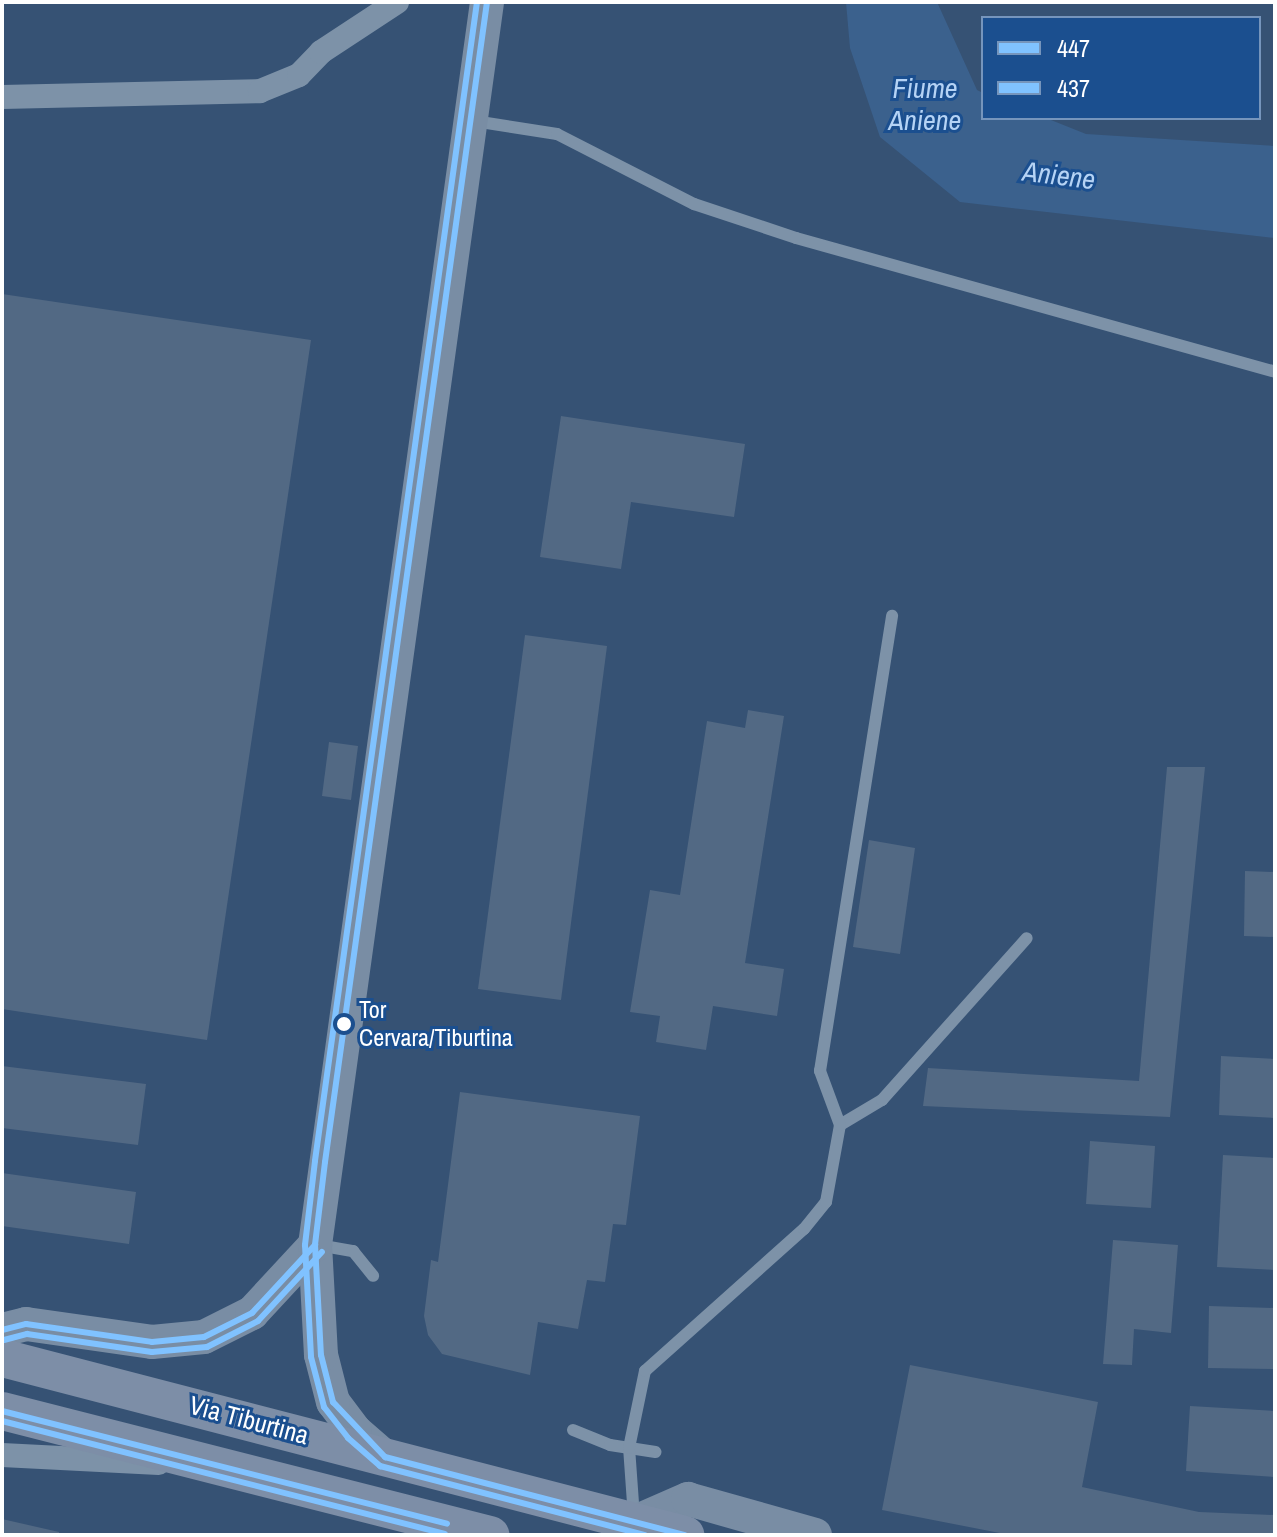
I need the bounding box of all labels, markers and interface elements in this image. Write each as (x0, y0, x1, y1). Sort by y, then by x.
legend (981, 16, 1261, 120)
text: 447 (1057, 32, 1090, 64)
water label: Fiume Aniene (889, 71, 961, 137)
text: 437 (1057, 72, 1090, 104)
water label: Aniene (1021, 154, 1097, 196)
place label: Tor Cervara/Tiburtina (359, 996, 513, 1052)
marker: Tor Cervara/Tiburtina (336, 1016, 352, 1032)
street label: Via Tiburtina (186, 1389, 312, 1451)

